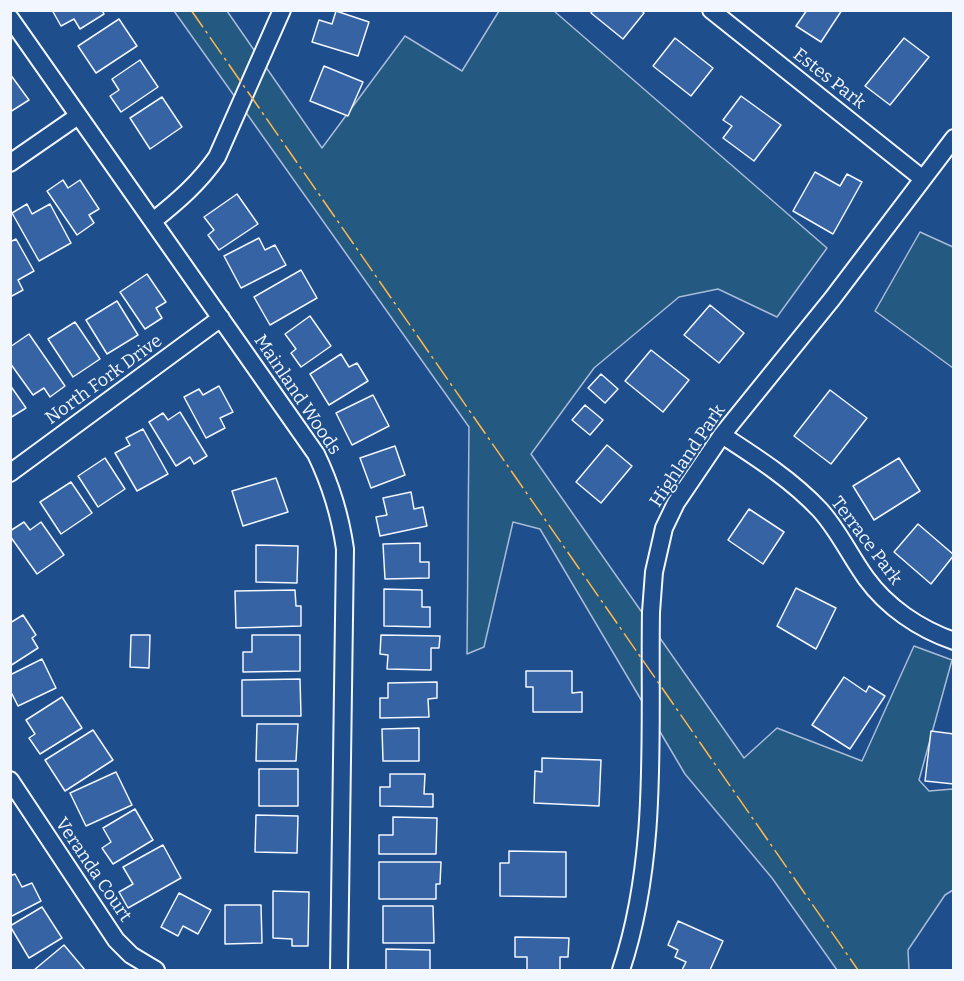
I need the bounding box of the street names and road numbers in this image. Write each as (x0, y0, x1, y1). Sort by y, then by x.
street label: Estes Park (789, 44, 869, 114)
street label: North Fork Drive (41, 330, 167, 430)
street label: Mainland Woods (249, 331, 345, 459)
street label: Highland Park (646, 401, 730, 511)
street label: Terrace Park (826, 493, 906, 589)
street label: Veranda Court (50, 814, 136, 926)

